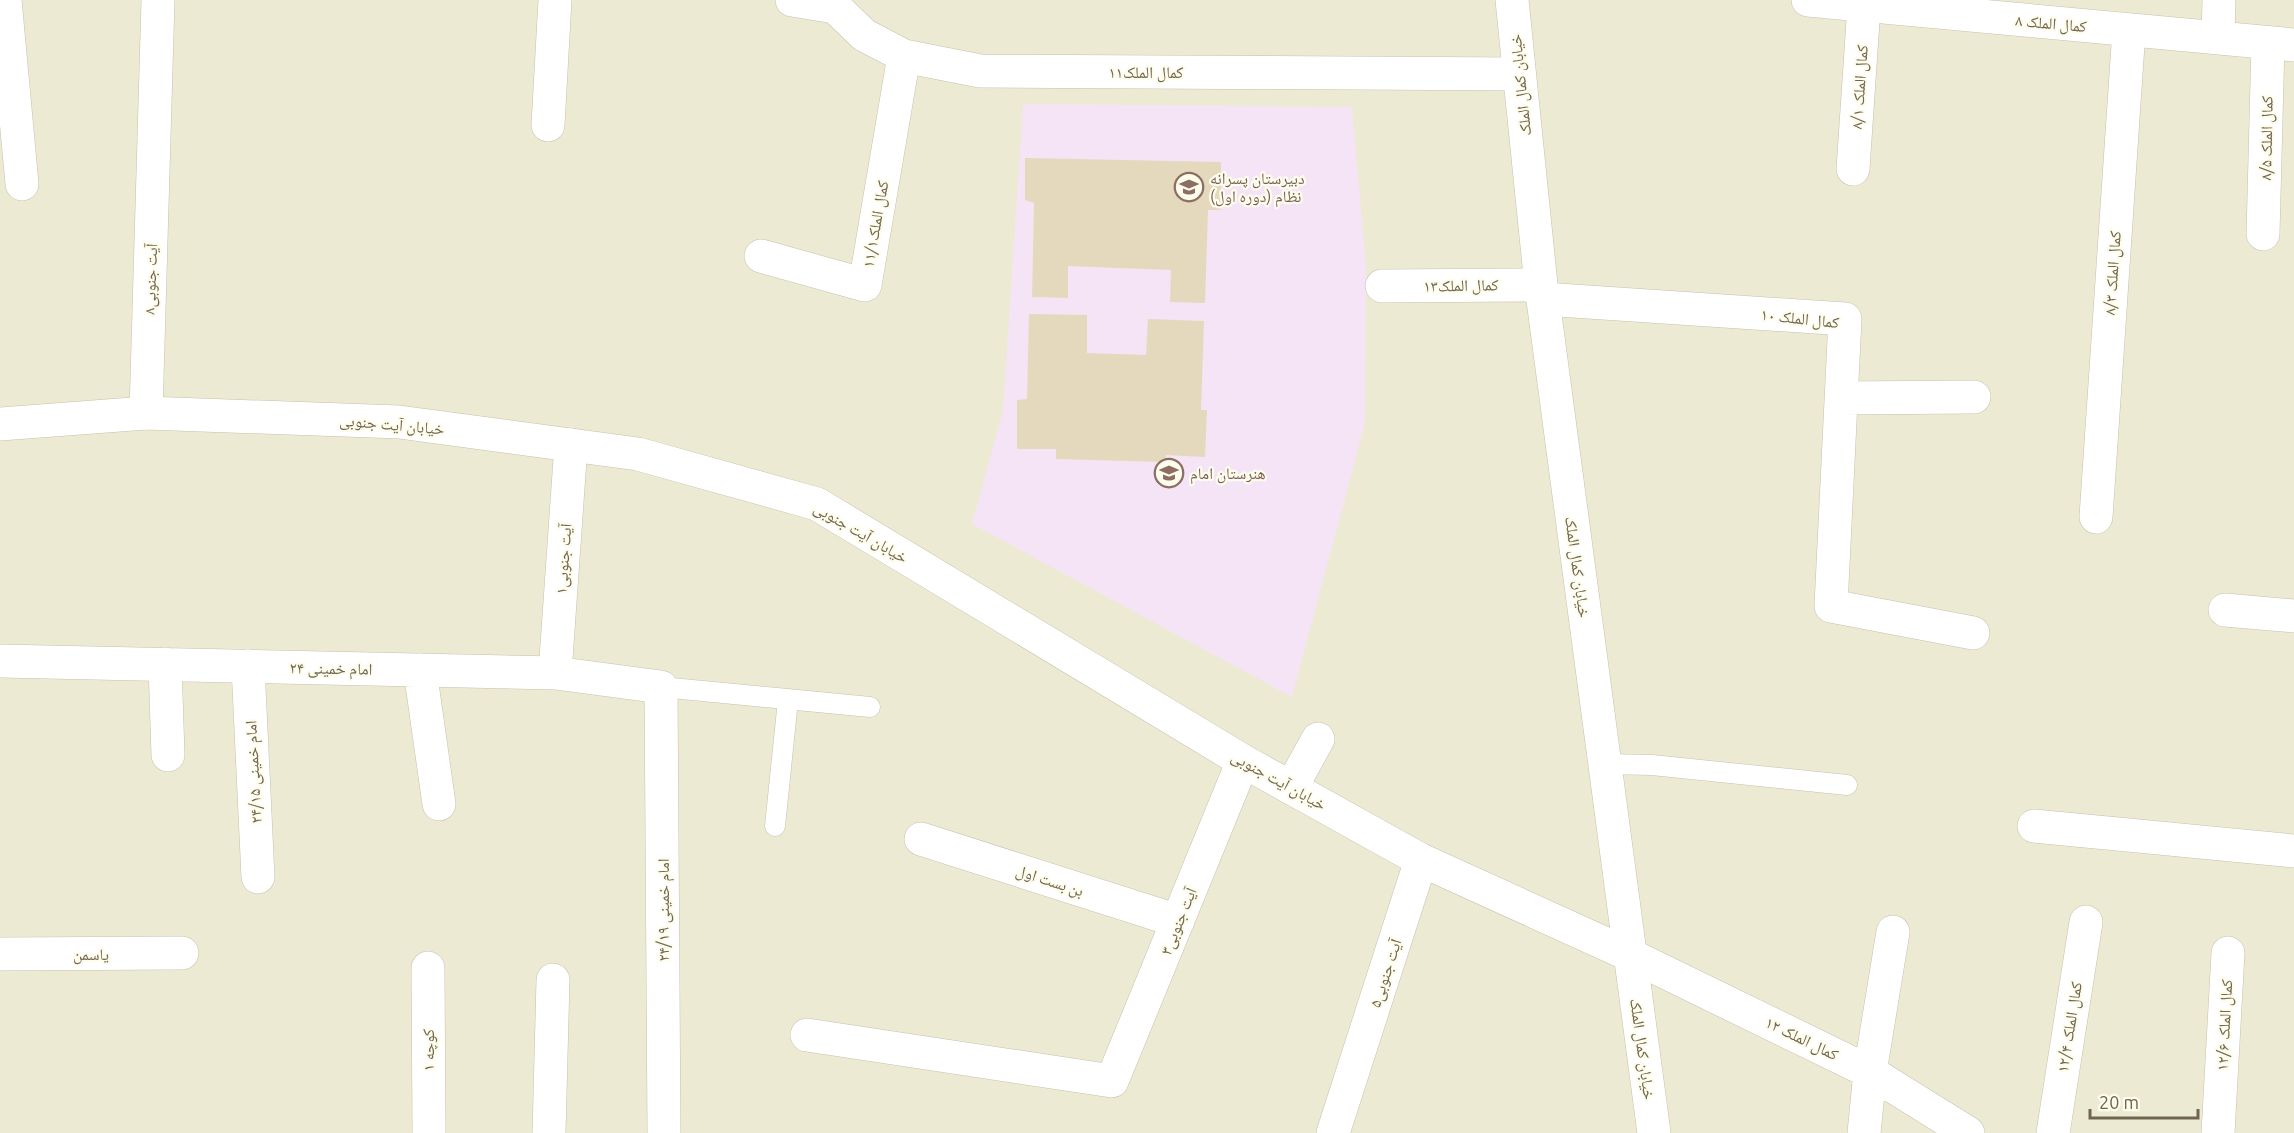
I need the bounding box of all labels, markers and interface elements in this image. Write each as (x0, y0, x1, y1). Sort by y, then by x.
street label: کمال الملک ۸ (2014, 11, 2088, 37)
street label: خیابان کمال الملک (1506, 33, 1536, 137)
street label: کمال الملک ۸/۱ (1847, 44, 1873, 130)
street label: کمال الملک۱۱ (1109, 63, 1184, 83)
street label: کمال الملک ۸/۵ (2256, 95, 2278, 180)
place label: دبیرستان پسرانه نظام (دوره اول) (1210, 169, 1305, 207)
school or university icon: دبیرستان پسرانه نظام (دوره اول) (1173, 171, 1205, 203)
street label: کمال الملک۱۱/۱ (858, 179, 894, 269)
street label: کمال الملک ۸/۳ (2100, 230, 2126, 316)
street label: آیت جنوبی۸ (140, 242, 162, 315)
street label: کمال الملک۱۳ (1423, 275, 1499, 297)
street label: کمال الملک ۱۰ (1760, 305, 1840, 333)
street label: خیابان آیت جنوبی (339, 410, 445, 440)
school or university icon: هنرستان امام (1153, 457, 1185, 489)
place label: هنرستان امام (1190, 464, 1266, 484)
street label: خیابان آیت جنوبی (810, 498, 911, 568)
street label: خیابان کمال الملک (1560, 515, 1594, 619)
street label: آیت جنوبی۱ (552, 522, 577, 595)
street label: امام خمینی ۲۴ (289, 658, 373, 680)
street label: امام خمینی ۲۴/۱۵ (241, 720, 267, 824)
street label: خیابان آیت جنوبی (1228, 747, 1329, 815)
street label: امام خمینی ۲۴/۱۹ (654, 858, 674, 962)
street label: بن بست اول (1013, 861, 1086, 901)
street label: آیت جنوبی۳ (1156, 884, 1202, 958)
street label: آیت جنوبی۵ (1365, 936, 1407, 1010)
street label: یاسمن (73, 945, 109, 965)
street label: کمال الملک ۱۲/۶ (2213, 978, 2237, 1071)
street label: کمال الملک ۱۲/۴ (2053, 980, 2087, 1074)
street label: خیابان کمال الملک (1625, 997, 1659, 1101)
street label: کمال الملک ۱۲ (1762, 1013, 1842, 1065)
street label: کوچه ۱ (419, 1028, 438, 1071)
scale bar (2090, 1082, 2198, 1120)
text: 20 m (2099, 1092, 2139, 1112)

